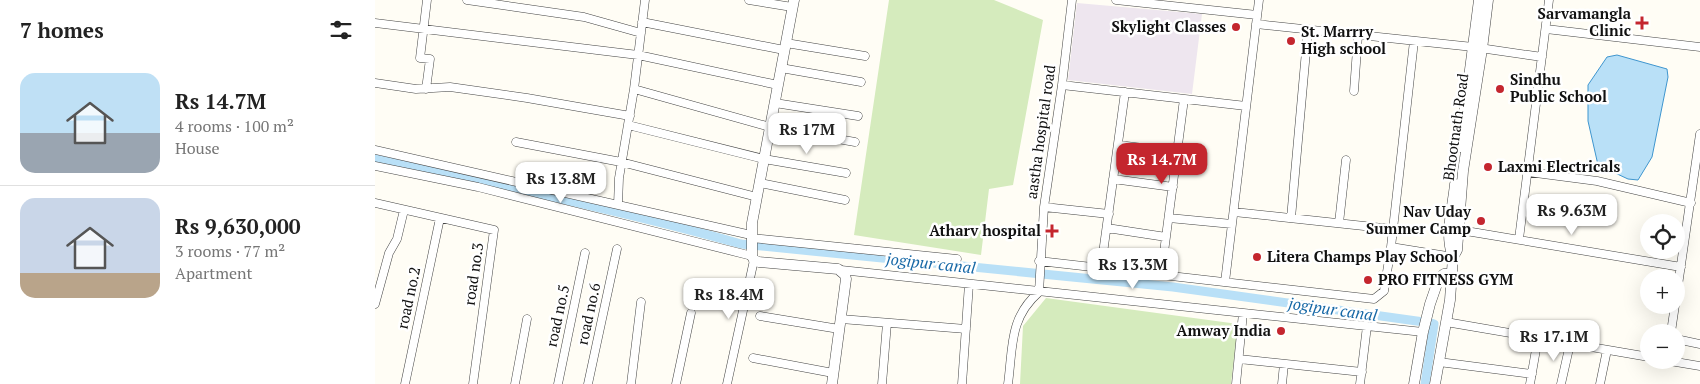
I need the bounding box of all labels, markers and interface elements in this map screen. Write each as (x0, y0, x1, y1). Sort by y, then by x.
place label: Sarvamangla Clinic (1538, 3, 1632, 40)
text: 7 homes (20, 16, 104, 44)
icon: filters (327, 16, 355, 44)
place label: Skylight Classes (1111, 16, 1226, 36)
marker: Sarvamangla Clinic (1635, 16, 1649, 30)
marker: Skylight Classes (1230, 21, 1242, 33)
place label: St. Marrry High school (1301, 21, 1386, 58)
marker: St. Marrry High school (1285, 35, 1297, 47)
street label: aastha hospital road (1021, 64, 1059, 200)
place label: Sindhu Public School (1510, 69, 1607, 106)
street label: Bhootnath Road (1438, 72, 1472, 182)
marker: Sindhu Public School (1494, 83, 1506, 95)
text: Rs 14.7M (175, 87, 266, 115)
icon: home (60, 93, 120, 153)
pin: Rs 17M (766, 112, 848, 155)
text: 4 rooms · 100 m² (175, 115, 294, 137)
text: Rs 17M (779, 118, 835, 140)
text: House (175, 137, 220, 159)
pin: Rs 14.7M (1110, 142, 1214, 185)
text: Rs 14.7M (1127, 148, 1197, 170)
place label: Laxmi Electricals (1498, 156, 1621, 176)
marker: Laxmi Electricals (1482, 161, 1494, 173)
pin: Rs 13.8M (509, 162, 613, 204)
text: Rs 13.8M (526, 167, 596, 189)
pin: Rs 9.63M (1520, 194, 1624, 236)
text: Rs 9.63M (1537, 199, 1607, 221)
place label: Nav Uday Summer Camp (1366, 201, 1472, 238)
text: Rs 9,630,000 (175, 212, 301, 240)
map controls (1640, 214, 1685, 369)
button: locate (1640, 214, 1685, 259)
marker: Nav Uday Summer Camp (1475, 215, 1487, 227)
icon: home (60, 218, 120, 278)
place label: Atharv hospital (929, 220, 1041, 240)
marker: Atharv hospital (1045, 224, 1059, 238)
text: 3 rooms · 77 m² (175, 240, 285, 262)
street label: road no.3 (459, 241, 487, 306)
place label: Litera Champs Play School (1267, 246, 1458, 266)
water label: jogipur canal (883, 247, 977, 279)
pin: Rs 13.3M (1081, 248, 1185, 290)
marker: Litera Champs Play School (1251, 251, 1263, 263)
text: Rs 13.3M (1098, 253, 1168, 275)
text: Apartment (175, 262, 252, 284)
street label: road no.2 (392, 265, 424, 331)
place label: PRO FITNESS GYM (1378, 269, 1513, 289)
button: + (1640, 269, 1685, 314)
marker: PRO FITNESS GYM (1362, 274, 1374, 286)
pin: Rs 18.4M (677, 278, 781, 320)
street label: road no.6 (572, 281, 604, 347)
street label: road no.5 (541, 283, 573, 349)
text: Rs 18.4M (694, 283, 764, 305)
water label: jogipur canal (1285, 292, 1379, 326)
place label: Amway India (1177, 320, 1272, 340)
pin: Rs 17.1M (1502, 320, 1606, 362)
button: − (1640, 324, 1685, 369)
marker: Amway India (1275, 325, 1287, 337)
text: Rs 17.1M (1520, 325, 1588, 347)

